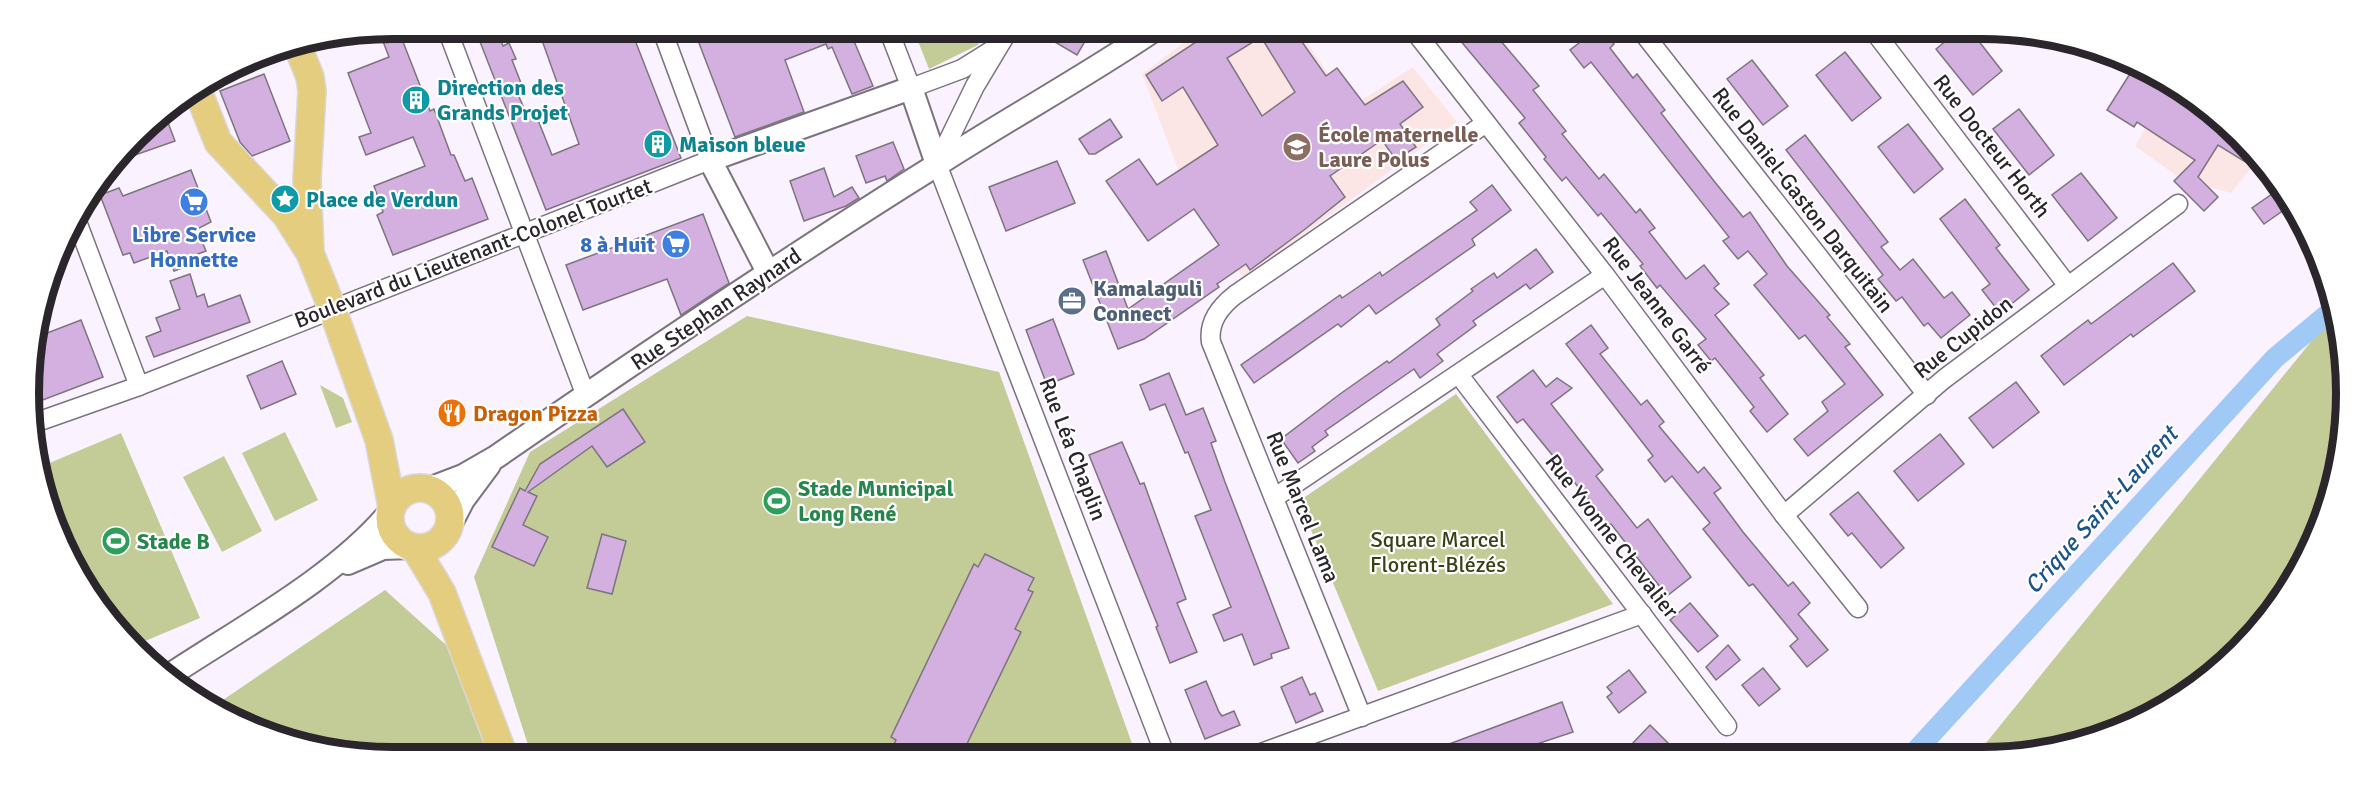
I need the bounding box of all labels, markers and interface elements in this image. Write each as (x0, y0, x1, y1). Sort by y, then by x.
street label: Rue Docteur Horth (1928, 69, 2056, 223)
place label: Direction des Grands Projet (437, 74, 568, 126)
street label: Rue Daniel-Gaston Darquitain (1707, 82, 1899, 318)
building icon: Direction des Grands Projet (400, 84, 432, 116)
place label: École maternelle Laure Polus (1318, 121, 1478, 173)
building icon: Maison bleue (642, 128, 674, 160)
place label: Maison bleue (679, 131, 806, 158)
school or university icon: École maternelle Laure Polus (1281, 131, 1313, 163)
street label: Boulevard du Lieutenant-Colonel Tourtet (290, 172, 656, 334)
place icon: Place de Verdun (269, 183, 301, 215)
supermarket icon: Libre Service Honnette (178, 186, 210, 218)
place label: Place de Verdun (306, 186, 458, 213)
place label: Libre Service Honnette (132, 221, 256, 273)
supermarket icon: 8 à Huit (660, 228, 692, 260)
place label: 8 à Huit (580, 231, 655, 258)
street label: Rue Jeanne Garré (1597, 231, 1717, 379)
street label: Rue Stephan Raynard (626, 242, 806, 376)
place label: Kamalaguli Connect (1093, 275, 1202, 327)
office icon: Kamalaguli Connect (1056, 285, 1088, 317)
street label: Rue Cupidon (1908, 290, 2018, 384)
street label: Rue Léa Chaplin (1033, 374, 1113, 524)
restaurant icon: Dragon Pizza (436, 397, 468, 429)
place label: Dragon Pizza (473, 400, 598, 427)
water label: Crique Saint-Laurent (2018, 418, 2186, 600)
street label: Rue Marcel Lama (1260, 427, 1346, 587)
street label: Rue Yvonne Chevalier (1540, 449, 1684, 623)
place label: Stade Municipal Long René (798, 475, 954, 527)
sports icon: Stade Municipal Long René (761, 485, 793, 517)
sports icon: Stade B (100, 525, 132, 557)
park label: Square Marcel Florent-Blézés (1370, 526, 1506, 578)
place label: Stade B (137, 528, 210, 555)

